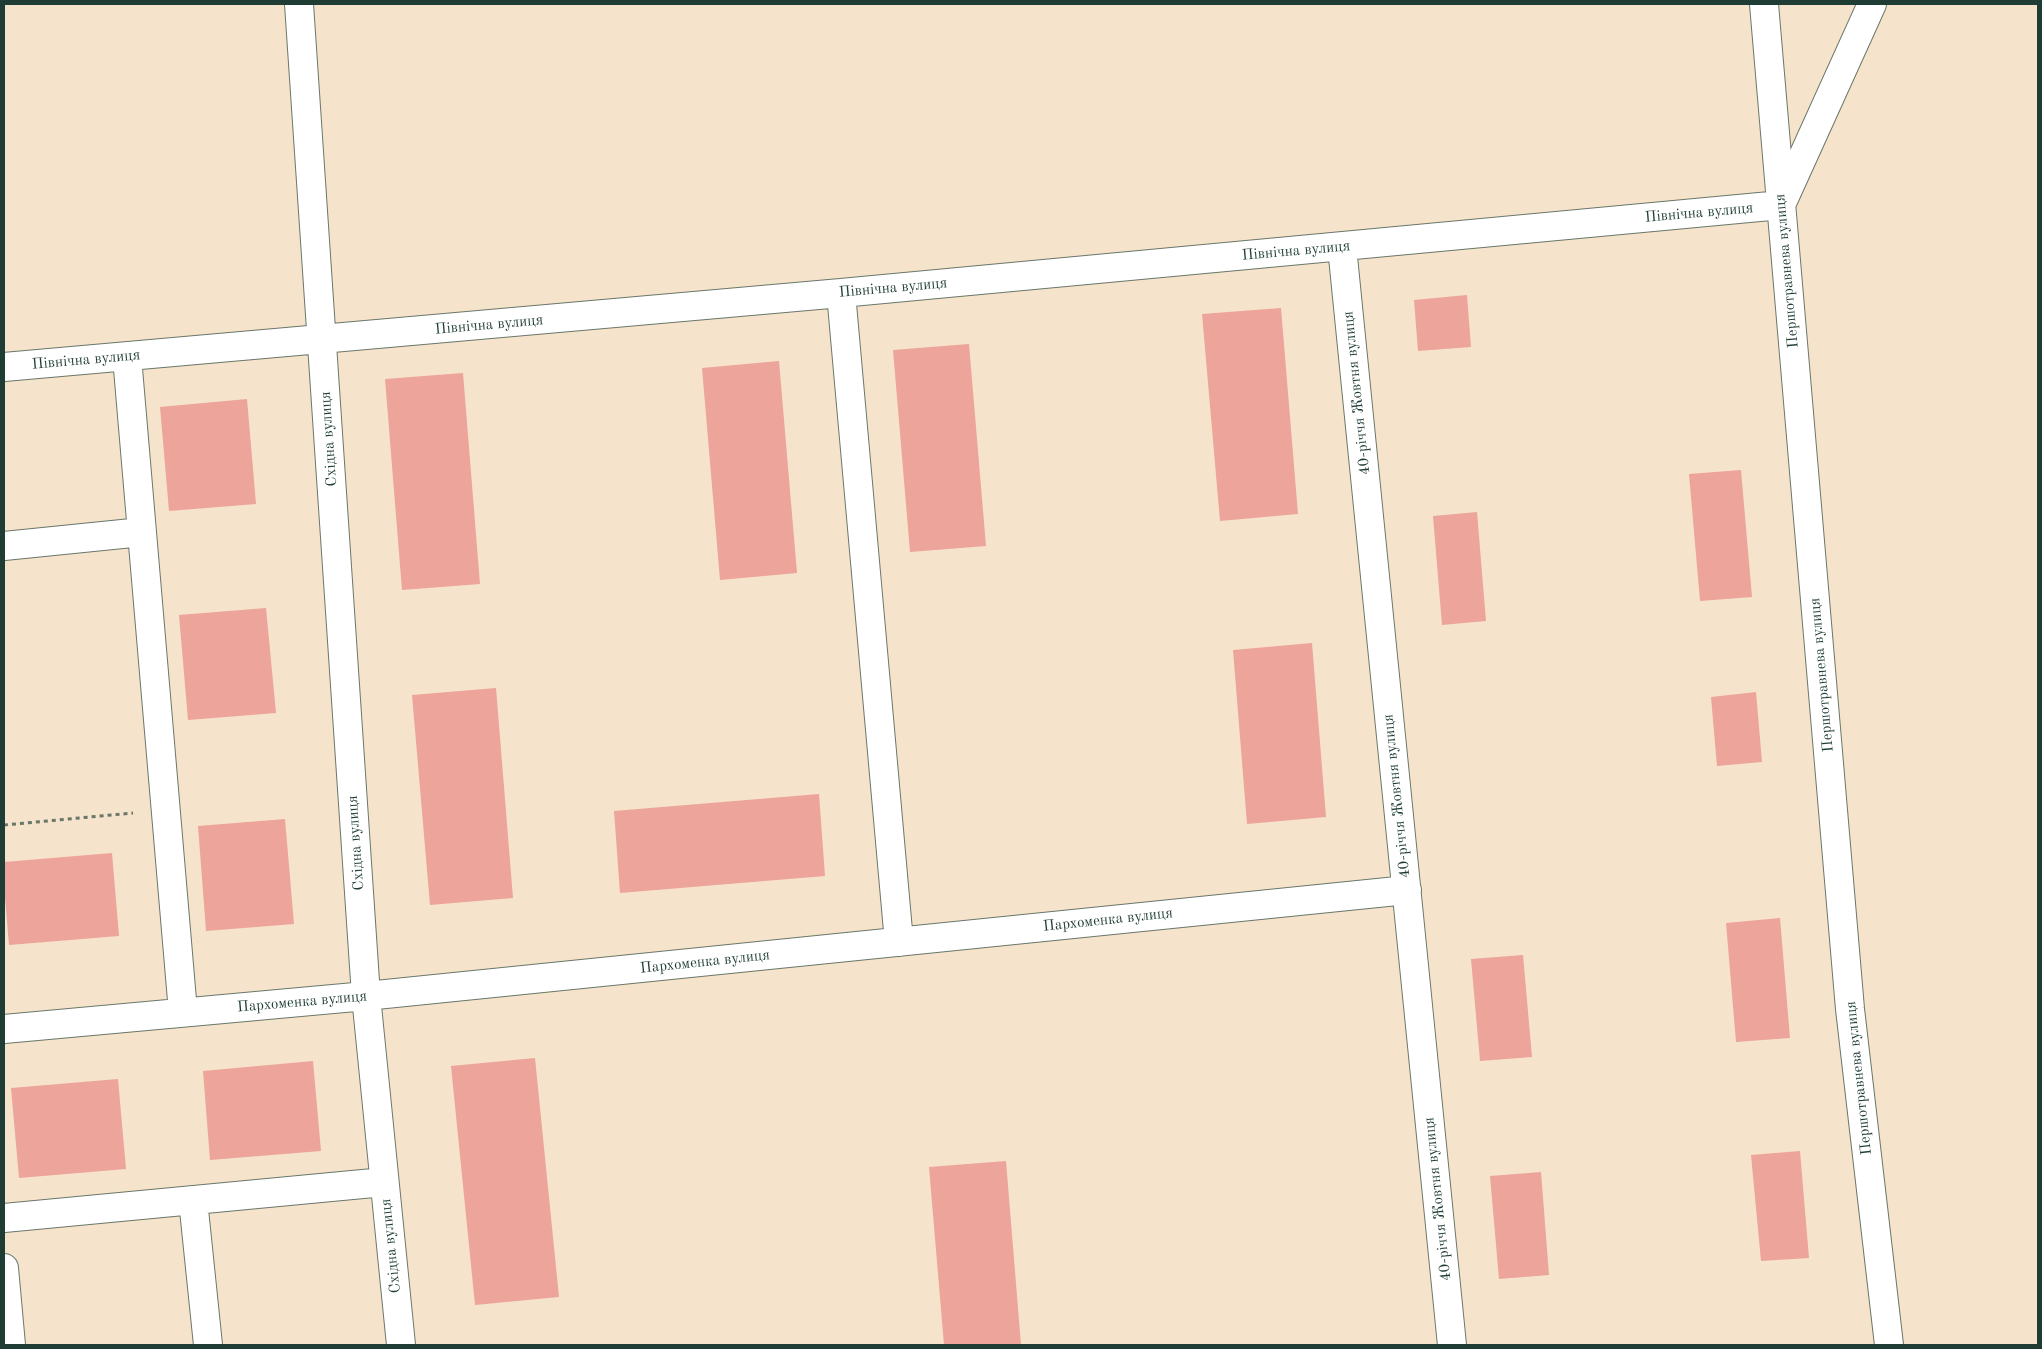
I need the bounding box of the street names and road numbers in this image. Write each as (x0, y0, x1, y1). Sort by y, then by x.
street label: Першотравнева вулиця (1771, 193, 1803, 349)
street label: Північна вулиця (1644, 199, 1754, 227)
street label: Північна вулиця (1241, 237, 1351, 265)
street label: Північна вулиця (838, 274, 948, 302)
street label: 40-річчя Жовтня вулиця (1339, 310, 1375, 476)
street label: Північна вулиця (434, 311, 544, 339)
street label: Північна вулиця (31, 346, 141, 374)
street label: Східна вулиця (317, 391, 341, 487)
street label: Першотравнева вулиця (1806, 597, 1838, 753)
street label: 40-річчя Жовтня вулиця (1379, 713, 1415, 879)
street label: Східна вулиця (344, 795, 368, 891)
street label: Пархоменка вулиця (1042, 904, 1174, 936)
street label: Пархоменка вулиця (639, 946, 771, 978)
street label: Пархоменка вулиця (236, 987, 368, 1017)
street label: Першотравнева вулиця (1842, 1000, 1876, 1156)
street label: 40-річчя Жовтня вулиця (1420, 1116, 1456, 1282)
street label: Східна вулиця (377, 1198, 405, 1294)

